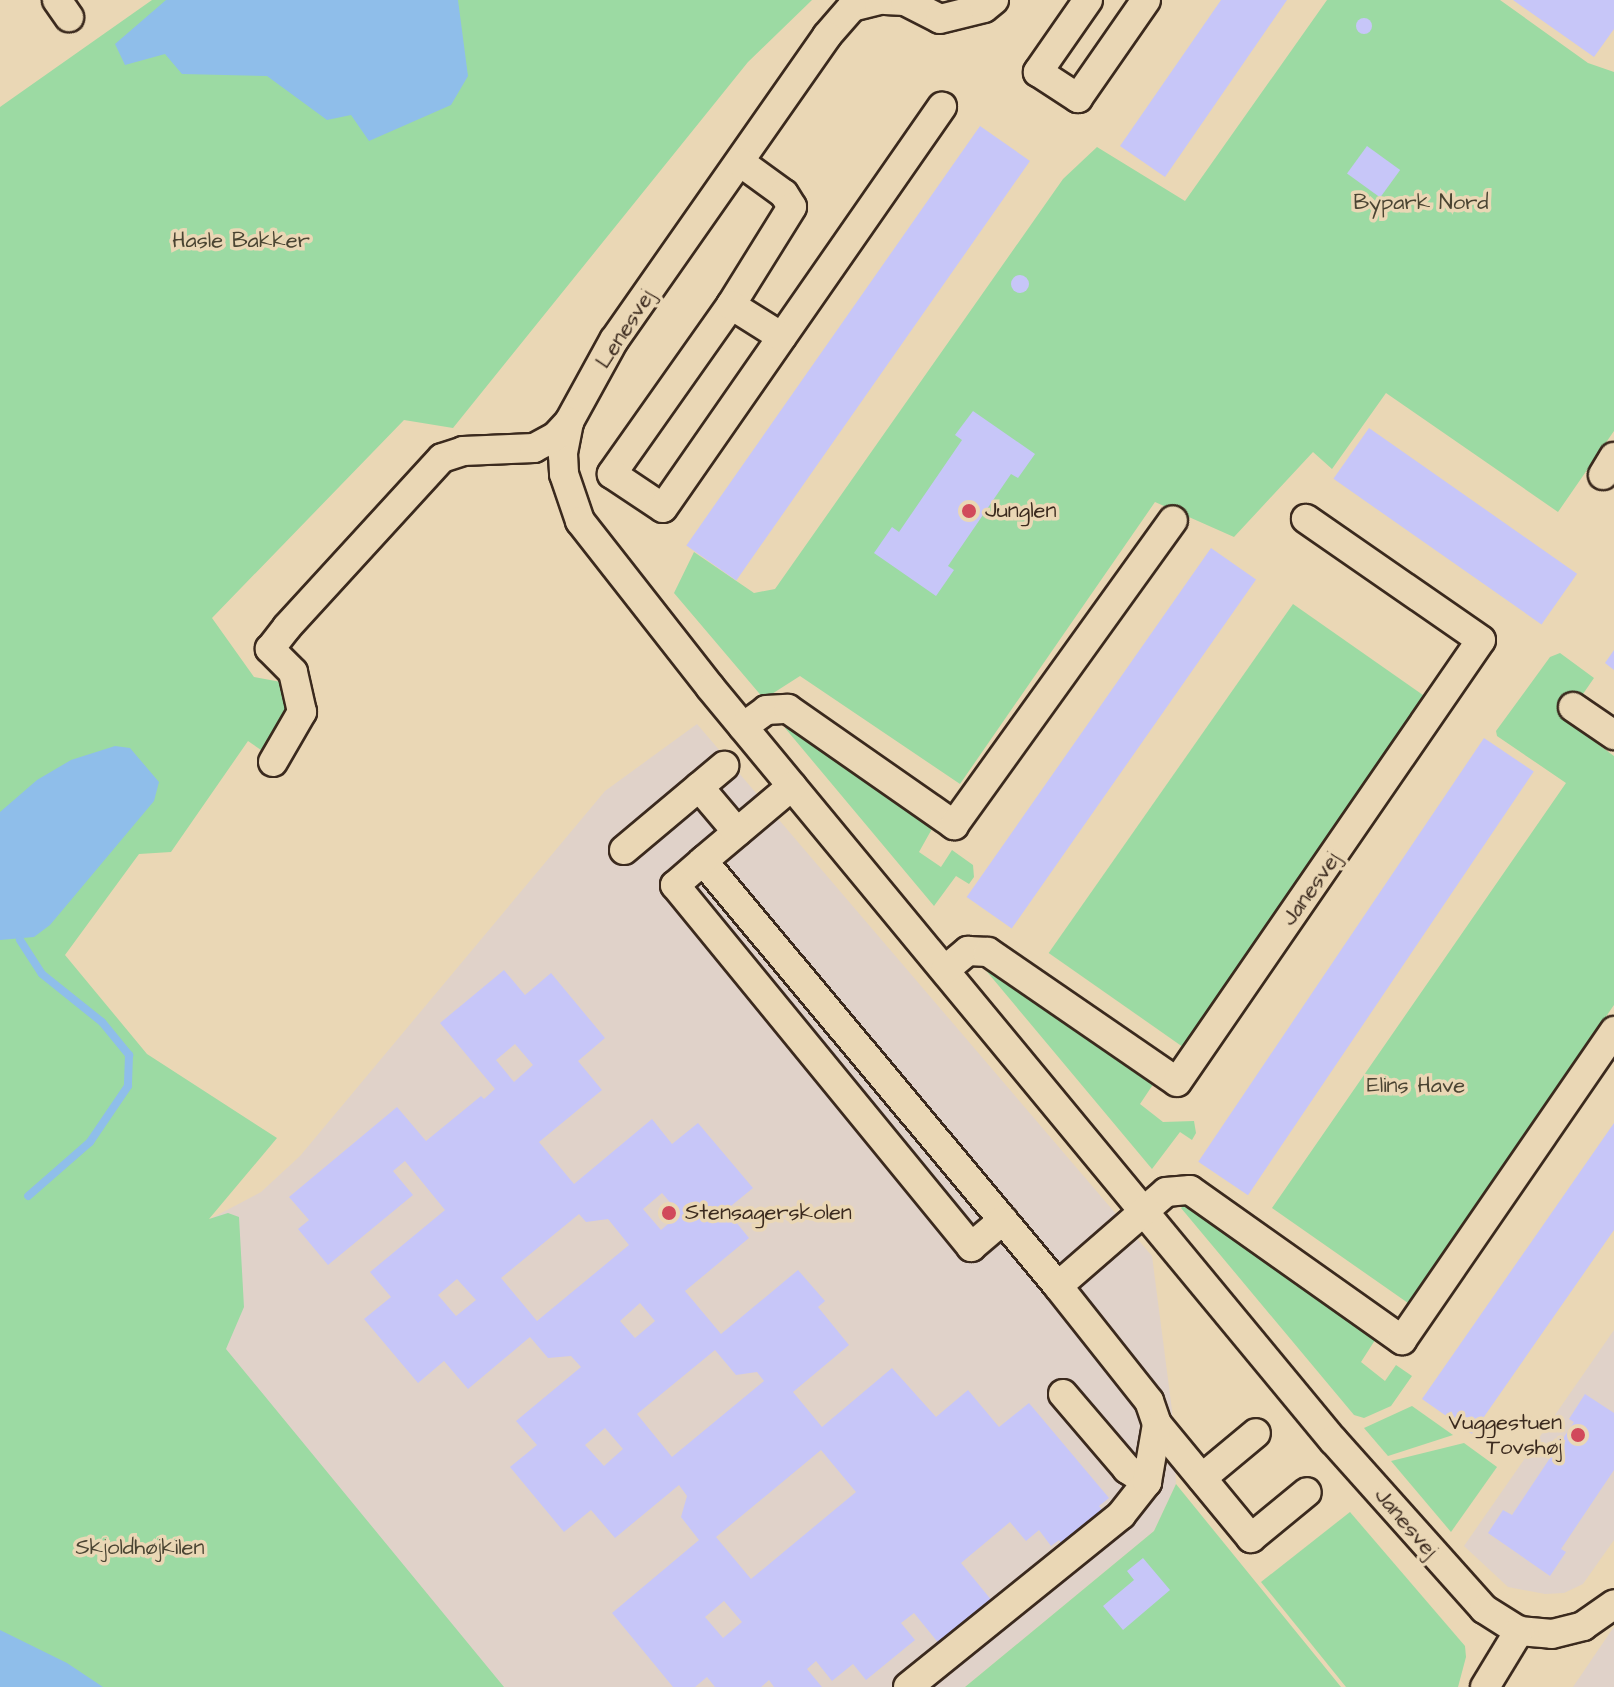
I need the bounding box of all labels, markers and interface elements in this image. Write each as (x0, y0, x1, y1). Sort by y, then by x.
park label: Bypark Nord (1353, 190, 1489, 216)
park label: Hasle Bakker (172, 228, 310, 254)
street label: Lenesvej (590, 285, 660, 373)
place label: Junglen (985, 498, 1057, 524)
marker: Junglen (960, 502, 978, 520)
street label: Janesvej (1276, 847, 1346, 931)
park label: Elins Have (1367, 1073, 1465, 1099)
place label: Stensagerskolen (685, 1200, 852, 1226)
marker: Stensagerskolen (660, 1204, 678, 1222)
place label: Vuggestuen Tovshøj (1448, 1409, 1562, 1460)
marker: Vuggestuen Tovshøj (1569, 1426, 1587, 1444)
street label: Janesvej (1368, 1483, 1444, 1563)
park label: Skjoldhøjkilen (75, 1535, 205, 1561)

